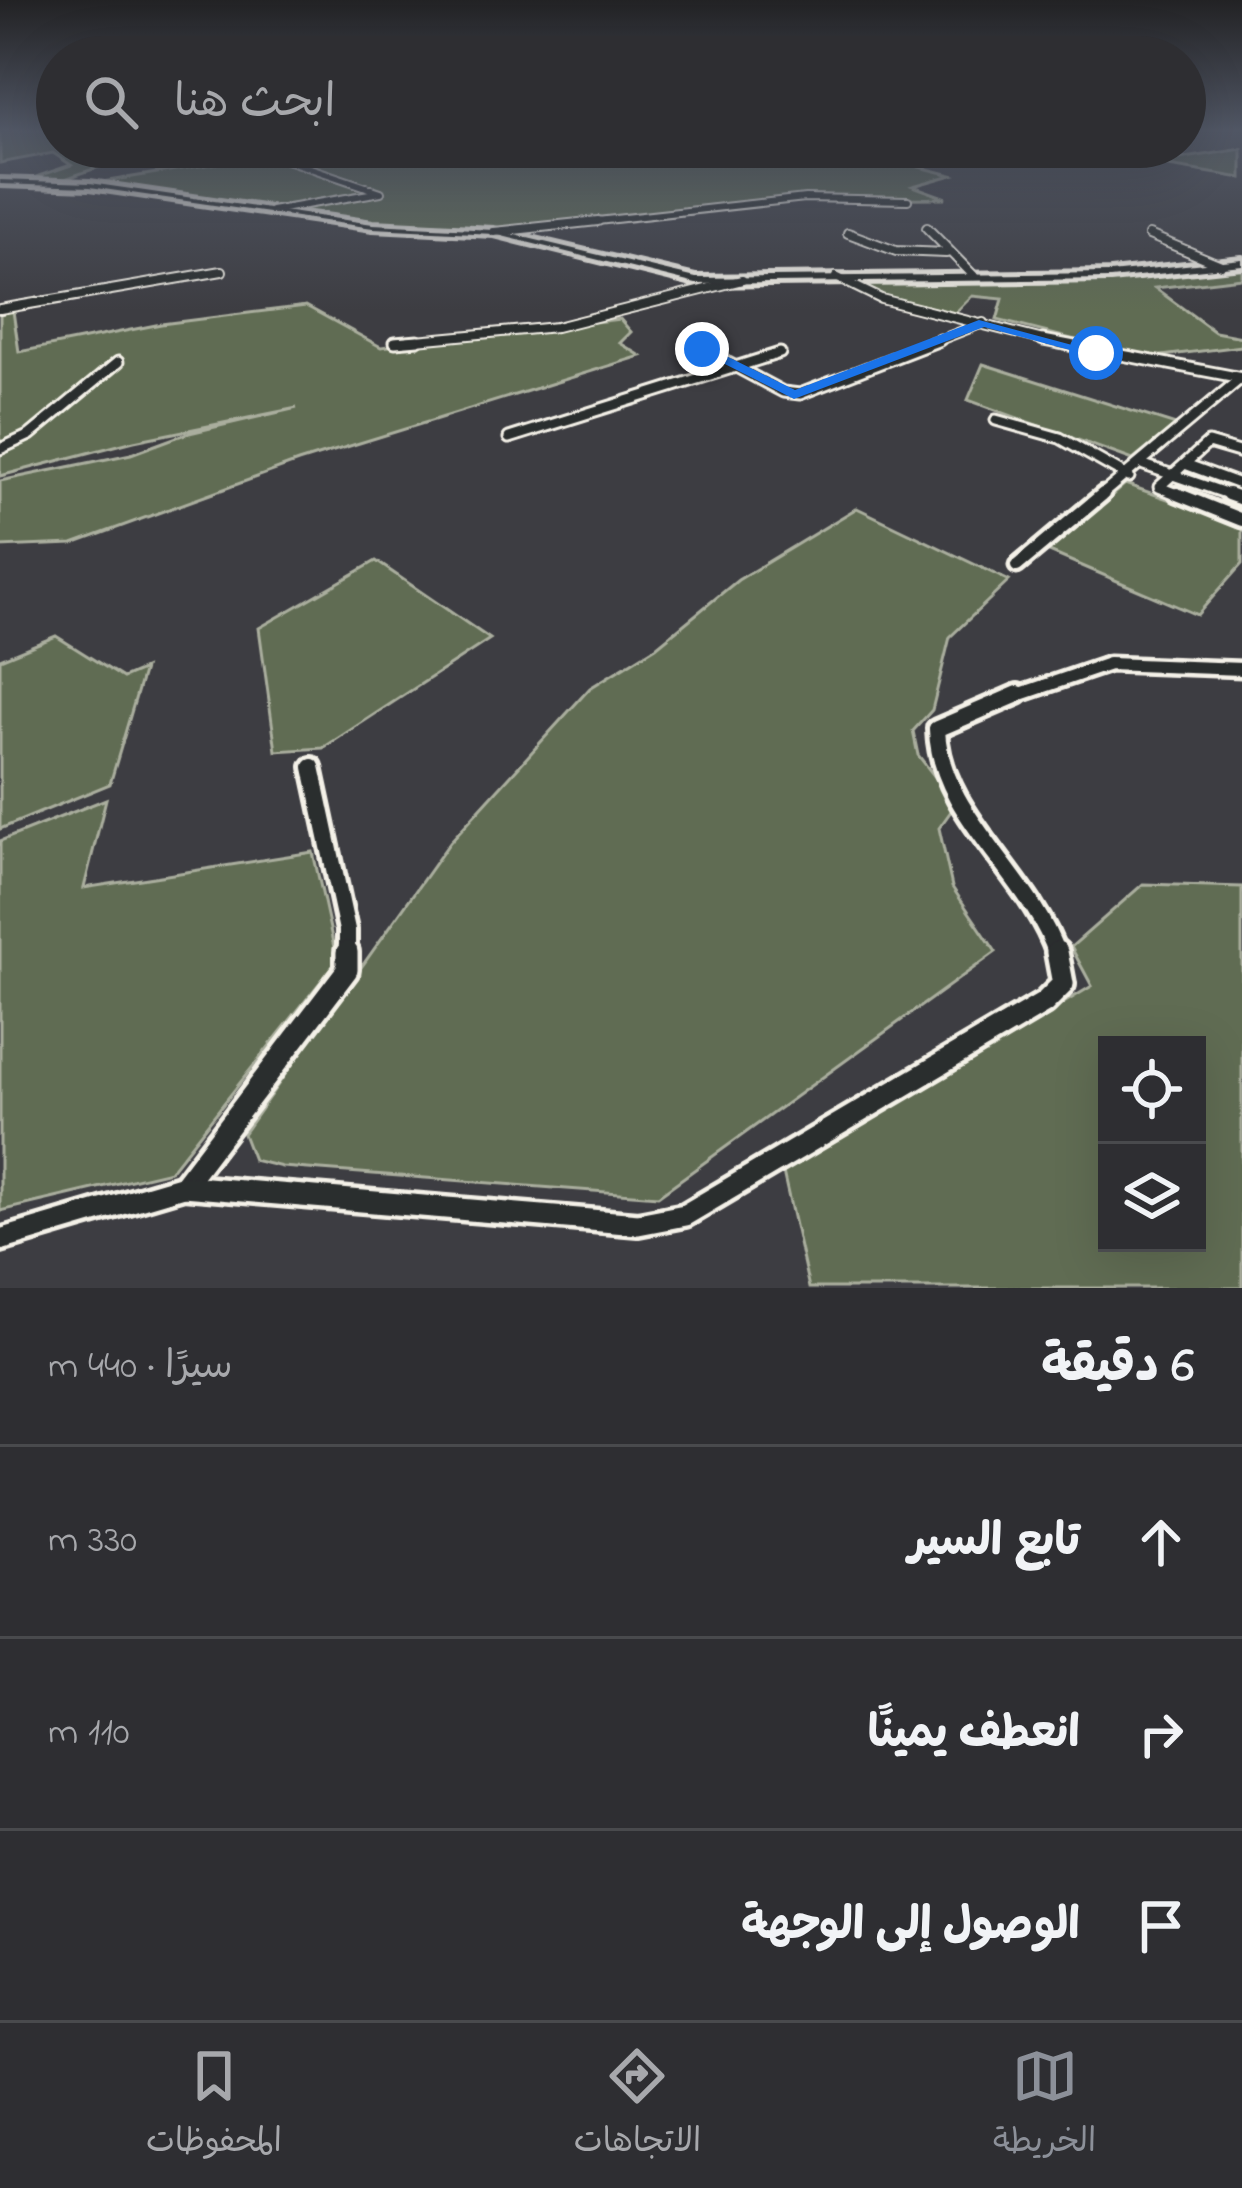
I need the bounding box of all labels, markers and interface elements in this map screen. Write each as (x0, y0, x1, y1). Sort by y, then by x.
search box (36, 36, 1206, 168)
icon: search (78, 69, 144, 135)
text: ابحث هنا (174, 71, 336, 137)
route end (675, 322, 729, 376)
route start (1069, 326, 1123, 380)
map controls (1098, 1036, 1206, 1252)
button: locate (1098, 1036, 1206, 1144)
button: layers (1098, 1144, 1206, 1252)
text: 6 دقيقة (1041, 1330, 1194, 1405)
text: سيرًا · 440 m (48, 1339, 233, 1396)
icon: ahead (1128, 1509, 1194, 1575)
text: تابع السير (908, 1510, 1080, 1576)
text: 330 m (48, 1513, 137, 1570)
icon: right (1128, 1701, 1194, 1767)
text: انعطف يمينًا (868, 1702, 1080, 1768)
text: 110 m (48, 1705, 130, 1762)
icon: arrive (1128, 1893, 1194, 1959)
text: الوصول إلى الوجهة (741, 1894, 1080, 1960)
tab: المحفوظات (146, 2043, 282, 2169)
tab: الاتجاهات (574, 2043, 701, 2169)
tab: الخريطة (993, 2043, 1096, 2169)

